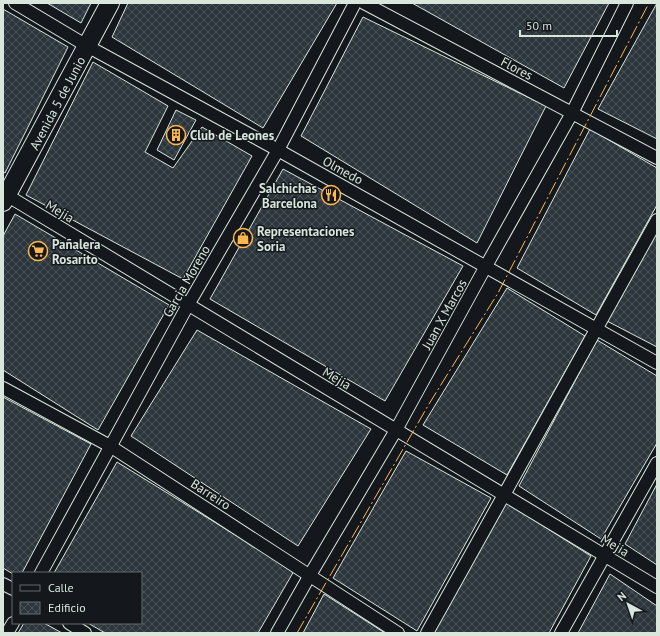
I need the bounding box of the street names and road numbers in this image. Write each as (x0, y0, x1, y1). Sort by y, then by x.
street label: Flores (498, 53, 536, 84)
street label: Avenida 5 de Junio (26, 54, 89, 153)
street label: Olmedo (319, 152, 366, 189)
street label: Mejia (42, 196, 77, 227)
street label: Garcia Moreno (159, 242, 214, 320)
street label: Juan X Marcos (418, 276, 471, 353)
street label: Mejia (319, 363, 354, 394)
street label: Barreiro (187, 475, 234, 514)
street label: Mejia (597, 530, 632, 561)

